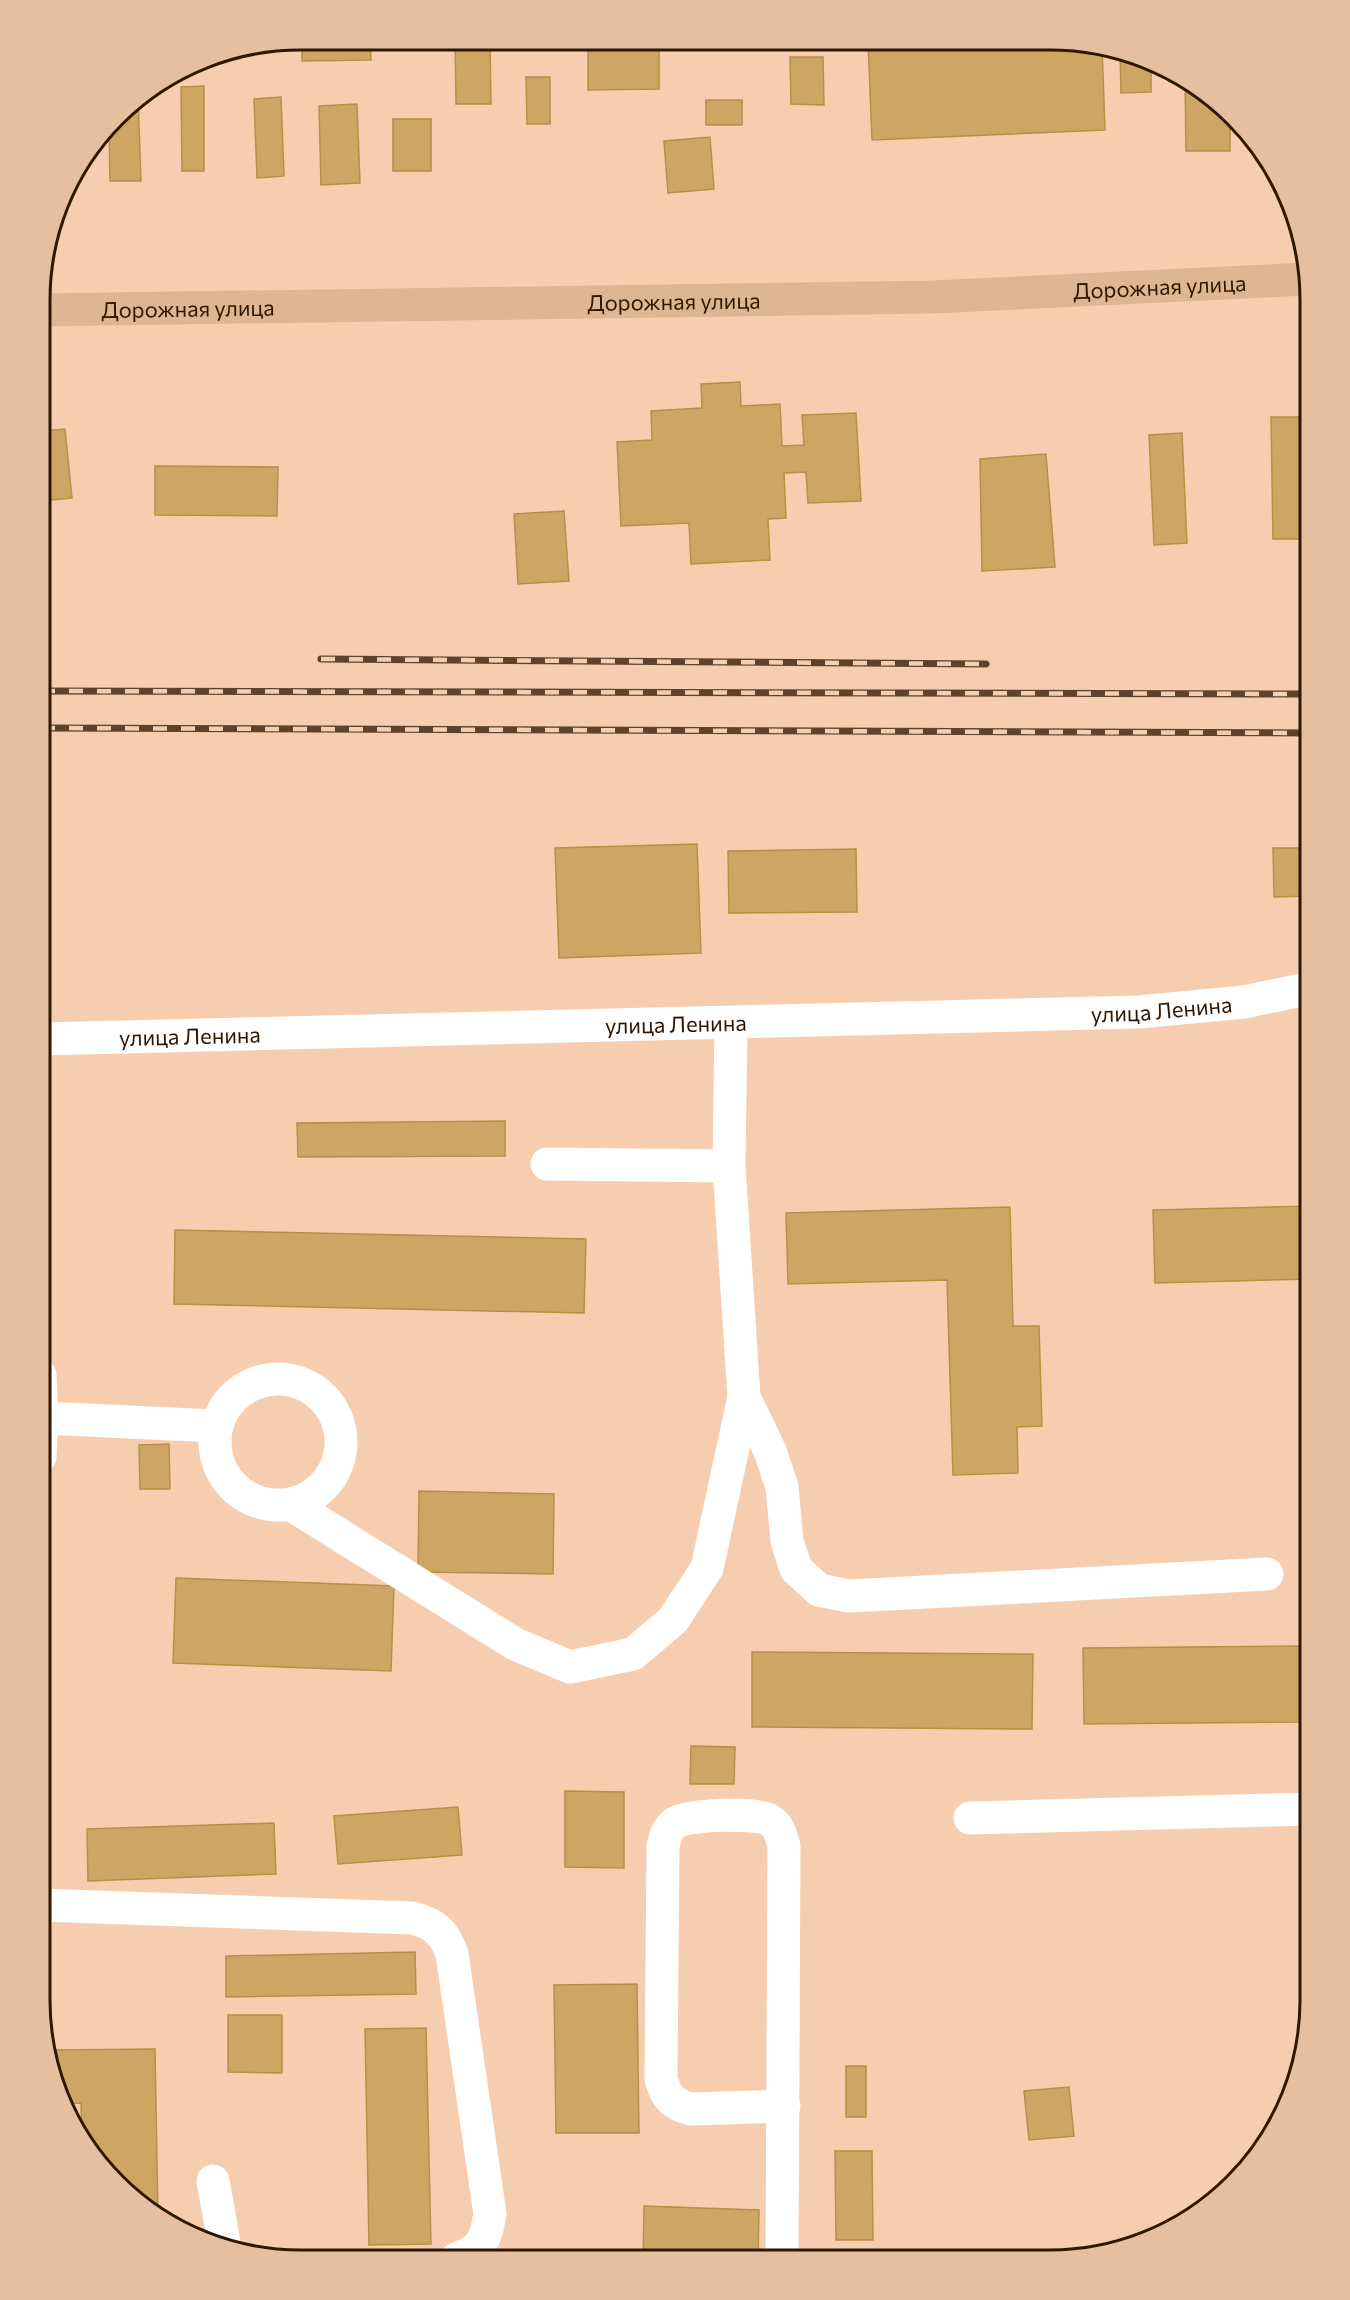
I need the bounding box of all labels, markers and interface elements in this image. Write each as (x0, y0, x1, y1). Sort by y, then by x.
street label: Дорожная улица (1072, 268, 1247, 304)
street label: Дорожная улица (587, 286, 761, 316)
street label: Дорожная улица (101, 293, 275, 323)
street label: улица Ленина (1090, 990, 1233, 1027)
street label: улица Ленина (605, 1008, 747, 1039)
street label: улица Ленина (119, 1020, 261, 1051)

